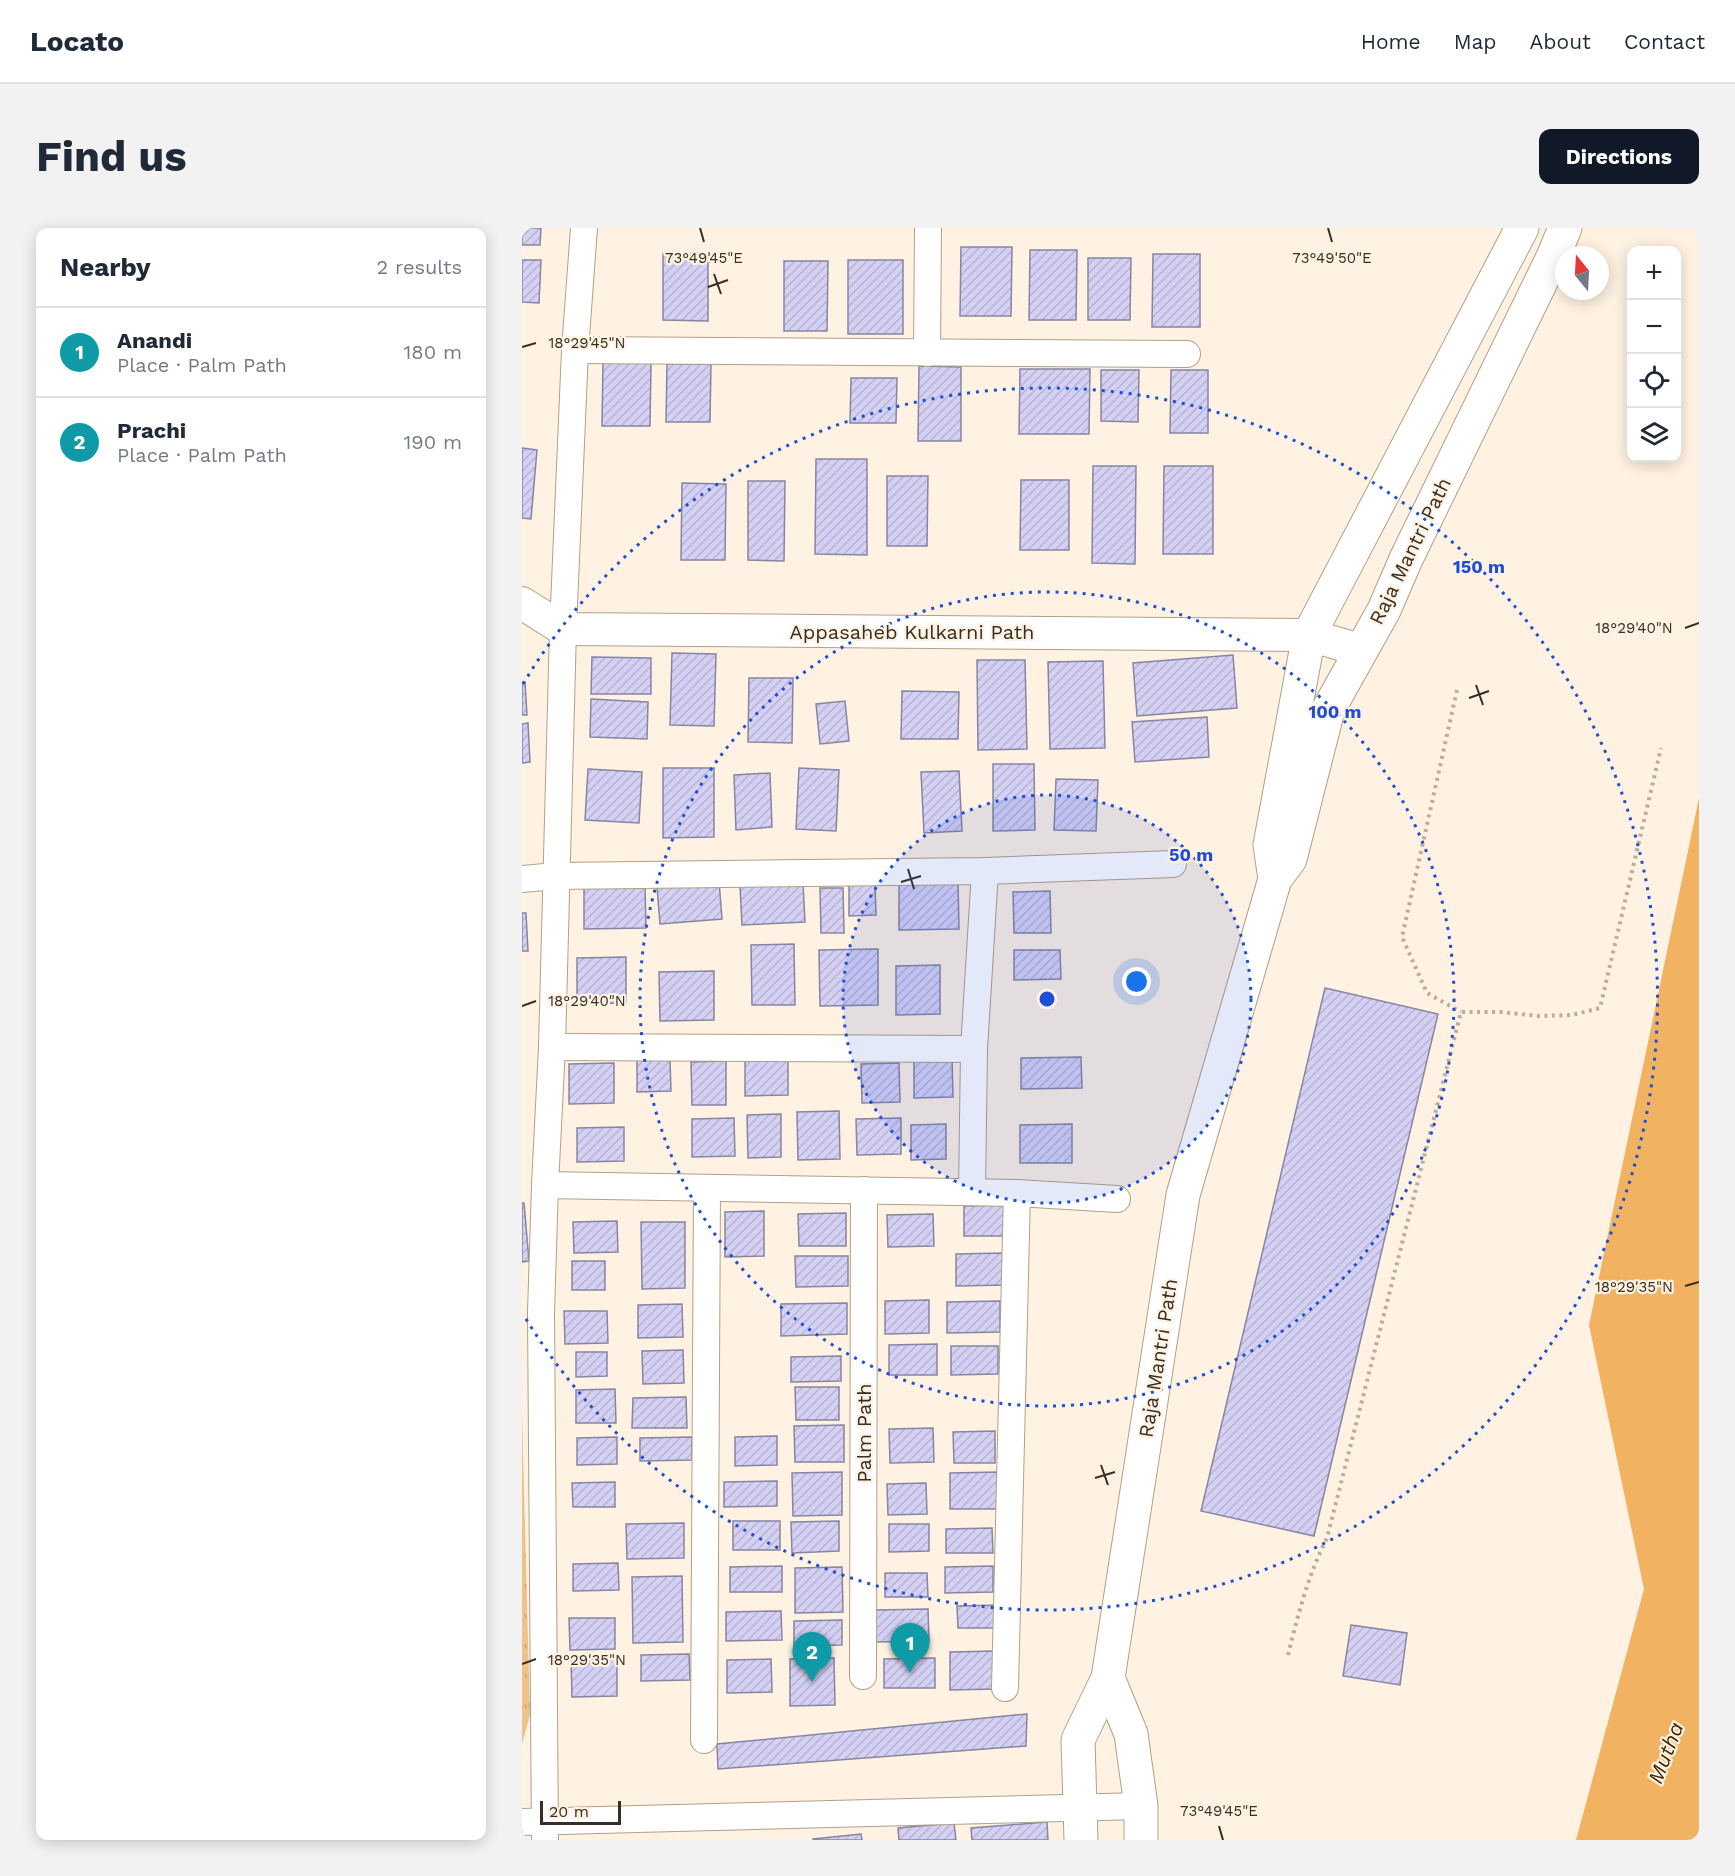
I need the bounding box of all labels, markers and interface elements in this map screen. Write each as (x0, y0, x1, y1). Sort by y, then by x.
text: Locato (30, 25, 124, 58)
text: Home (1361, 29, 1421, 54)
text: Map (1454, 29, 1497, 54)
text: About (1530, 29, 1591, 54)
text: Contact (1624, 29, 1705, 54)
button: Directions (1539, 129, 1699, 184)
text: Find us (36, 132, 187, 181)
north arrow (1555, 246, 1609, 300)
map controls (1627, 246, 1681, 462)
button: + (1627, 246, 1681, 300)
text: 73°49'45"E (665, 249, 743, 267)
text: 73°49'50"E (1292, 249, 1372, 267)
text: Nearby (60, 252, 151, 282)
text: 2 results (377, 255, 462, 279)
button: − (1627, 300, 1681, 354)
text: Anandi (117, 328, 192, 353)
text: 18°29'45"N (548, 334, 626, 352)
text: 1 (75, 340, 84, 364)
text: 180 m (404, 340, 462, 364)
text: Place · Palm Path (117, 353, 287, 377)
button: locate (1627, 354, 1681, 408)
button: layers (1627, 408, 1681, 462)
text: Prachi (117, 418, 186, 443)
text: 2 (74, 430, 85, 454)
text: 190 m (404, 430, 462, 454)
text: Place · Palm Path (117, 443, 287, 467)
street label: Raja Mantri Path (1364, 474, 1456, 628)
text: 150 m (1453, 556, 1505, 577)
text: 18°29'40"N (1595, 619, 1673, 637)
street label: Appasaheb Kulkarni Path (790, 620, 1034, 644)
text: 100 m (1308, 701, 1362, 722)
text: 50 m (1169, 844, 1213, 865)
your location (1122, 967, 1151, 996)
centre of rings (1037, 989, 1057, 1009)
text: 18°29'40"N (548, 992, 626, 1010)
street label: Raja Mantri Path (1134, 1277, 1182, 1439)
text: 18°29'35"N (1595, 1278, 1673, 1296)
street label: Palm Path (852, 1383, 876, 1483)
pin: 1 (890, 1624, 930, 1673)
pin: 2 (792, 1632, 832, 1682)
text: 18°29'35"N (548, 1651, 626, 1669)
water label: Mutha (1642, 1718, 1689, 1787)
scale bar (540, 1798, 621, 1826)
text: 20 m (549, 1802, 589, 1821)
text: 73°49'45"E (1180, 1802, 1258, 1820)

